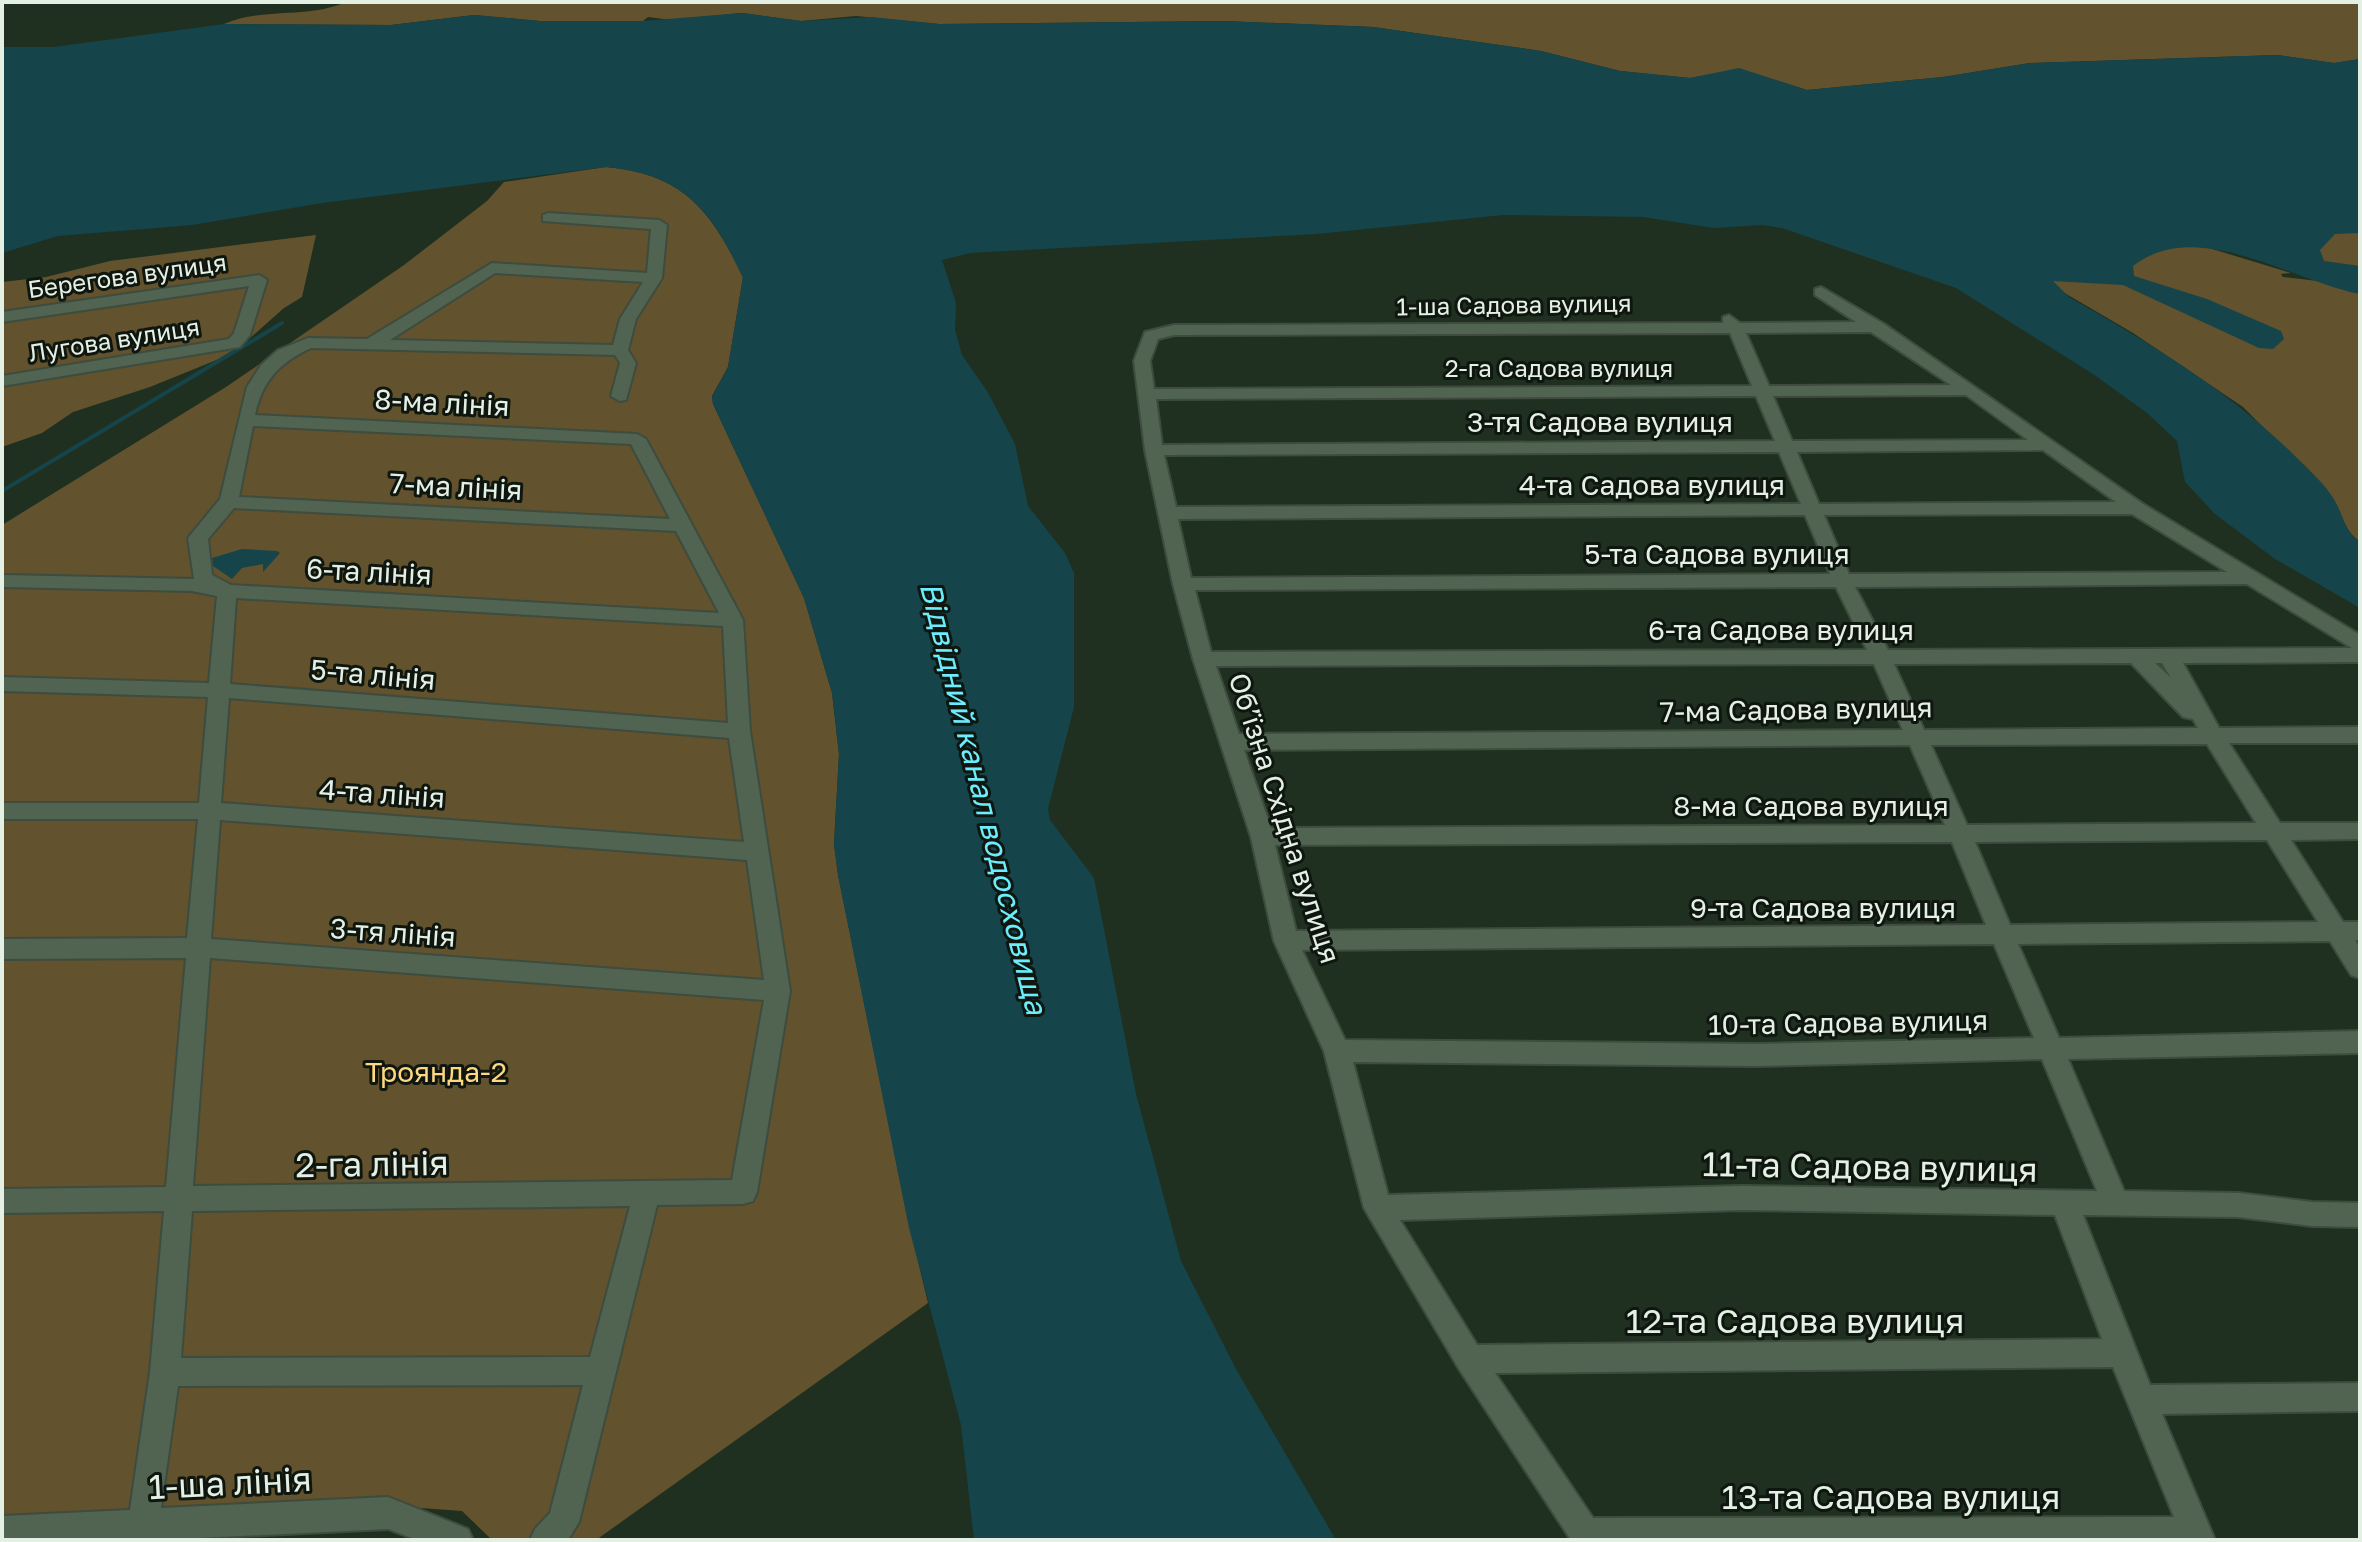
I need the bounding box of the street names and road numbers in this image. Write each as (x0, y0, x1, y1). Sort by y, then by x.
street label: Берегова вулиця (26, 247, 228, 303)
street label: 1-ша Садова вулиця (1396, 287, 1632, 321)
street label: Лугова вулиця (27, 311, 201, 367)
street label: 2-га Садова вулиця (1445, 353, 1673, 382)
street label: 8-ма лінія (374, 382, 510, 422)
street label: 3-тя Садова вулиця (1467, 405, 1733, 438)
street label: 7-ма лінія (389, 466, 523, 506)
street label: 4-та Садова вулиця (1519, 468, 1785, 501)
street label: 5-та Садова вулиця (1584, 537, 1850, 570)
street label: 6-та лінія (305, 551, 433, 591)
street label: 6-та Садова вулиця (1648, 613, 1914, 646)
street label: 5-та лінія (309, 652, 437, 696)
street label: Обʼїзна Східна вулиця (1222, 669, 1348, 967)
street label: 7-ма Садова вулиця (1659, 690, 1933, 728)
street label: 4-та лінія (318, 772, 446, 814)
street label: 8-ма Садова вулиця (1673, 789, 1949, 822)
street label: 9-та Садова вулиця (1690, 891, 1956, 924)
street label: 3-тя лінія (329, 911, 457, 953)
street label: 10-та Садова вулиця (1708, 1003, 1988, 1041)
street label: 2-га лінія (295, 1142, 449, 1184)
street label: 11-та Садова вулиця (1702, 1143, 2038, 1189)
street label: 12-та Садова вулиця (1626, 1300, 1964, 1340)
street label: 1-ша лінія (148, 1458, 312, 1506)
street label: 13-та Садова вулиця (1722, 1476, 2060, 1516)

